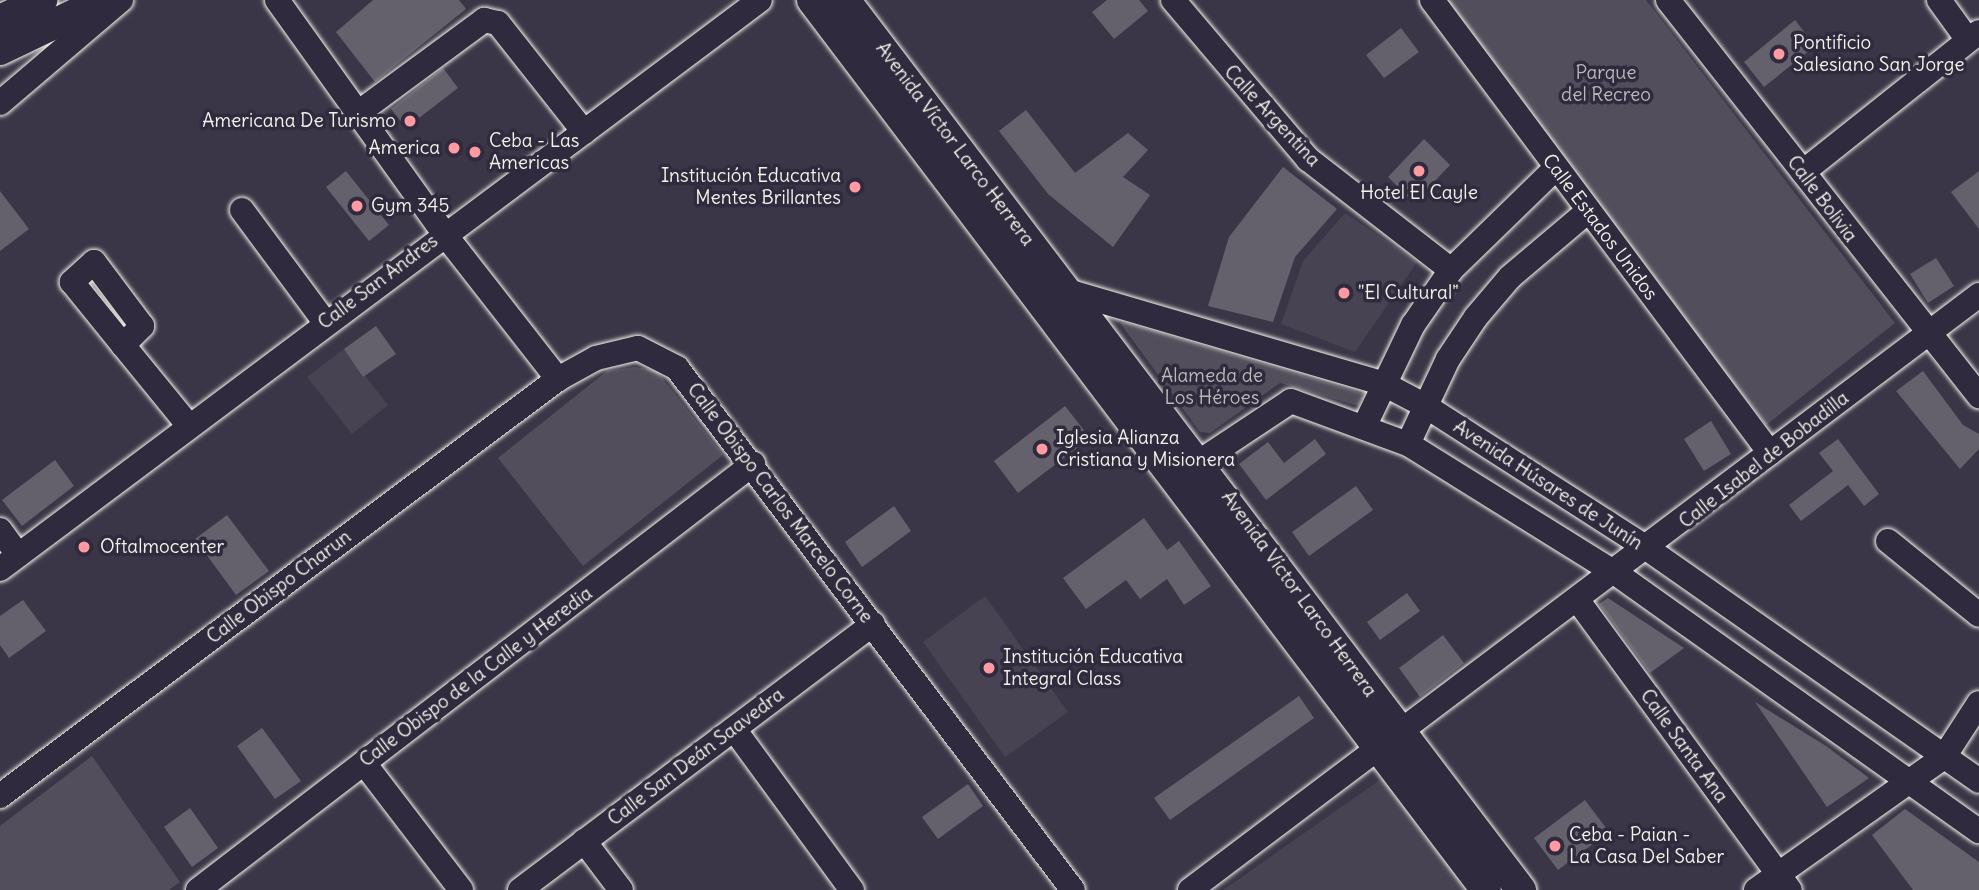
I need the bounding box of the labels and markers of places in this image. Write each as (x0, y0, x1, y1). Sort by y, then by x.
place label: Pontificio Salesiano San Jorge (1793, 32, 1964, 76)
marker: Pontificio Salesiano San Jorge (1771, 46, 1787, 62)
place label: Americana De Turismo (202, 110, 396, 132)
marker: Americana De Turismo (402, 113, 418, 129)
place label: Ceba - Las Americas (489, 130, 579, 174)
place label: America (369, 137, 440, 159)
marker: America (446, 140, 462, 156)
marker: Ceba - Las Americas (467, 144, 483, 160)
marker: Hotel El Cayle (1411, 163, 1427, 179)
place label: Institución Educativa Mentes Brillantes (661, 165, 841, 209)
marker: Institución Educativa Mentes Brillantes (847, 179, 863, 195)
place label: Hotel El Cayle (1360, 182, 1478, 204)
place label: Gym 345 (371, 195, 449, 217)
marker: Gym 345 (349, 198, 365, 214)
place label: "El Cultural" (1358, 282, 1459, 304)
marker: "El Cultural" (1336, 285, 1352, 301)
place label: Iglesia Alianza Cristiana y Misionera (1056, 427, 1235, 471)
marker: Iglesia Alianza Cristiana y Misionera (1034, 441, 1050, 457)
place label: Oftalmocenter (100, 536, 224, 558)
marker: Oftalmocenter (74, 537, 94, 557)
place label: Institución Educativa Integral Class (1003, 646, 1183, 690)
marker: Institución Educativa Integral Class (981, 660, 997, 676)
place label: Ceba - Paian - La Casa Del Saber (1569, 824, 1724, 868)
marker: Ceba - Paian - La Casa Del Saber (1547, 838, 1563, 854)

